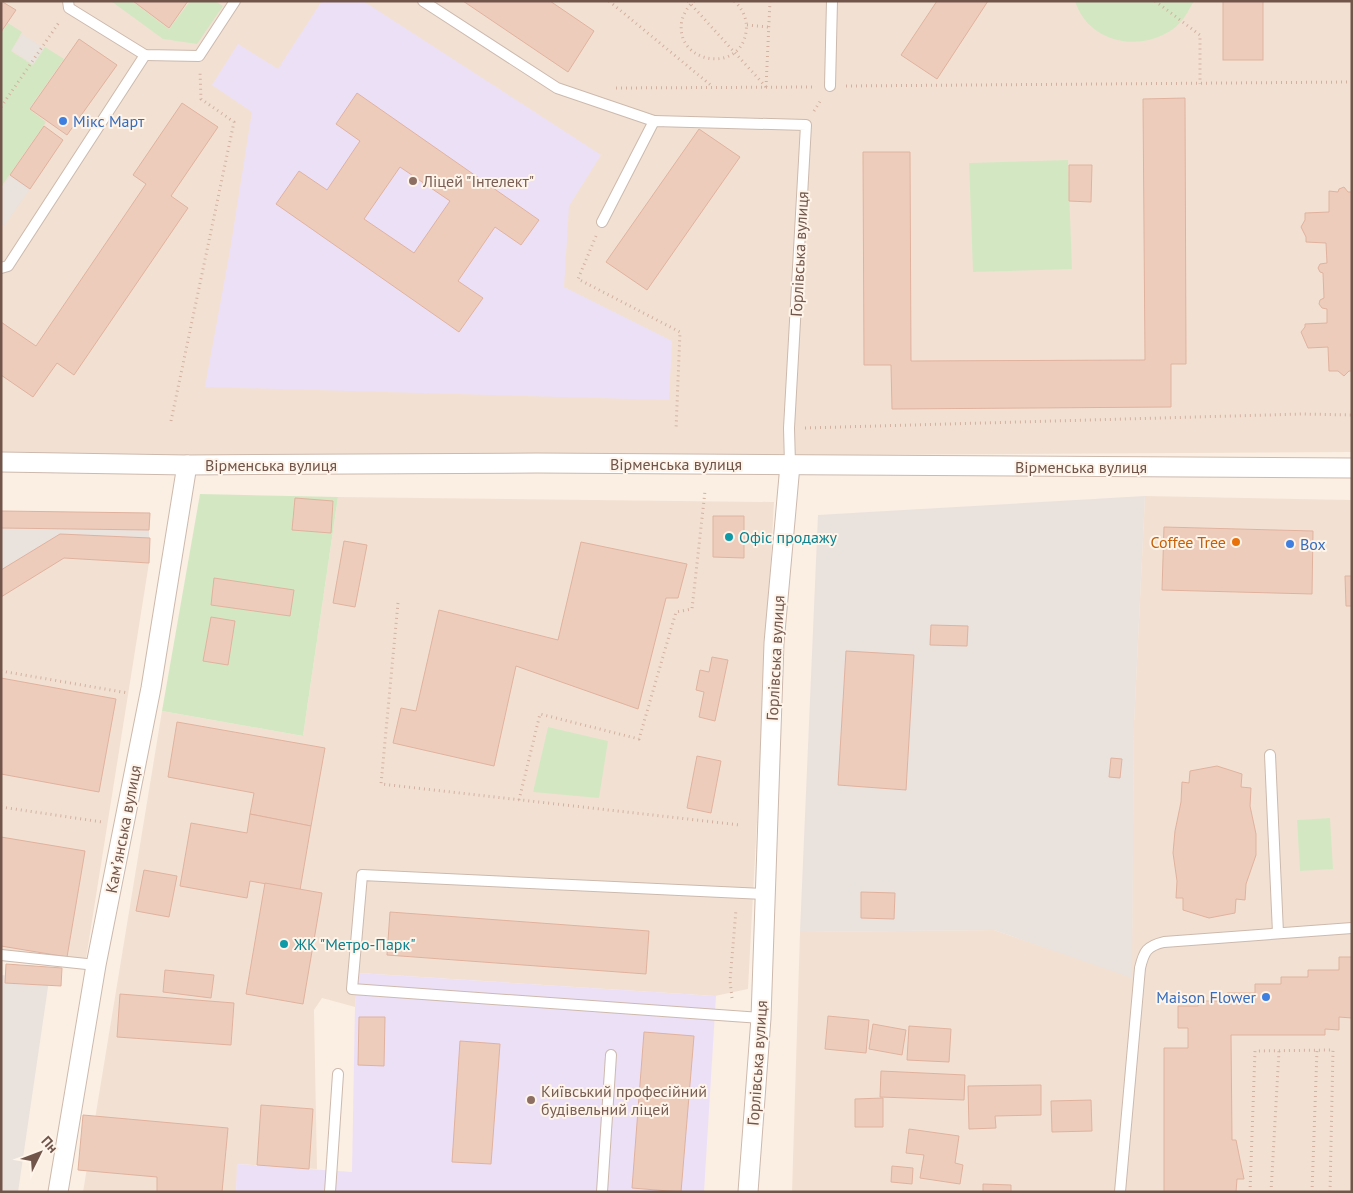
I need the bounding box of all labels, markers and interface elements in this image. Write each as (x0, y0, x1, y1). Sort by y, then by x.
place label: Мікс Март (73, 111, 145, 131)
marker: Мікс Март (57, 115, 69, 127)
place label: Ліцей "Інтелект" (422, 171, 534, 191)
marker: Ліцей "Інтелект" (407, 175, 419, 187)
street label: Горлівська вулиця (786, 191, 812, 317)
street label: Вірменська вулиця (610, 454, 742, 474)
street label: Вірменська вулиця (205, 455, 337, 475)
street label: Вірменська вулиця (1015, 457, 1147, 477)
place label: Офіс продажу (739, 527, 837, 547)
marker: Офіс продажу (723, 531, 735, 543)
place label: Coffee Tree (1150, 532, 1226, 552)
place label: Box (1300, 534, 1326, 554)
marker: Coffee Tree (1230, 536, 1242, 548)
marker: Box (1284, 538, 1296, 550)
street label: Горлівська вулиця (762, 595, 788, 721)
street label: Камʼянська вулиця (101, 763, 145, 895)
place label: ЖК "Метро-Парк" (293, 934, 416, 954)
marker: ЖК "Метро-Парк" (278, 938, 290, 950)
place label: Maison Flower (1156, 987, 1257, 1007)
marker: Maison Flower (1260, 991, 1272, 1003)
street label: Горлівська вулиця (743, 1000, 771, 1126)
place label: Київський професійний будівельний ліцей (541, 1081, 707, 1119)
marker: Київський професійний будівельний ліцей (525, 1094, 537, 1106)
north arrow (15, 1128, 65, 1178)
text: Пн (37, 1132, 62, 1156)

